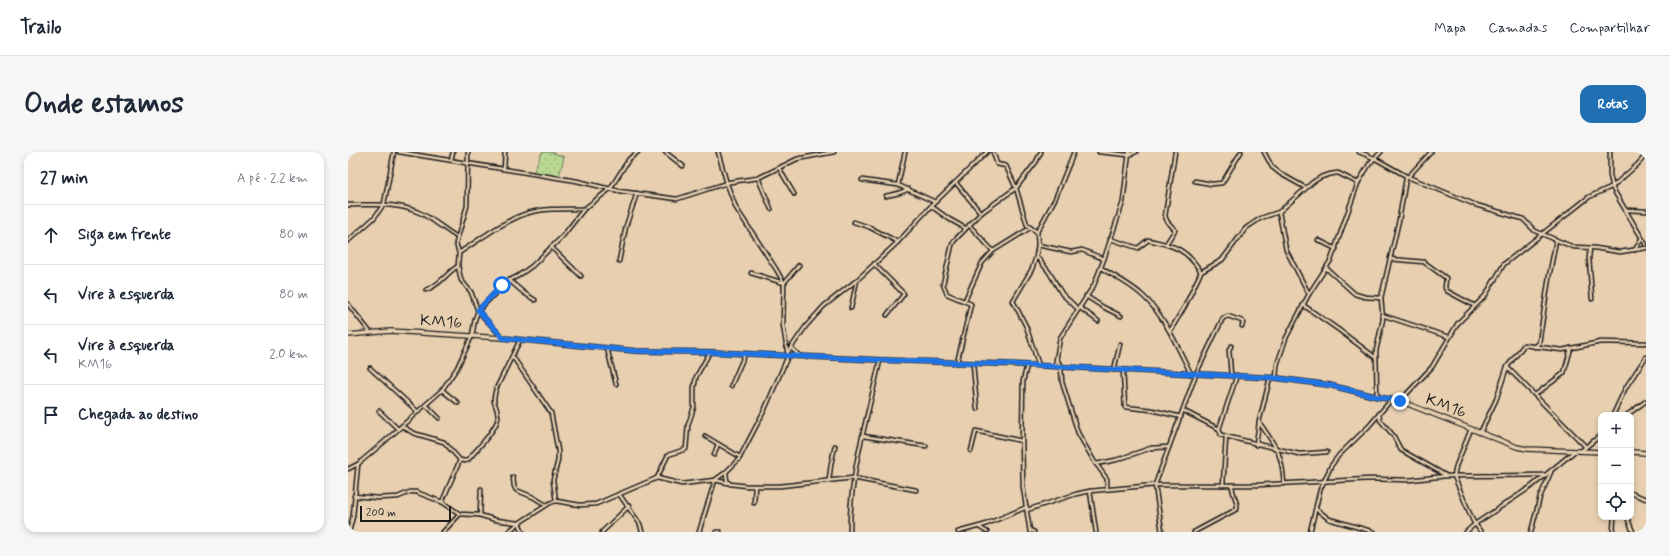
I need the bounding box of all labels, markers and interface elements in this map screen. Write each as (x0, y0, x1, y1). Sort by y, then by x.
text: Trailo (20, 15, 62, 40)
text: Mapa (1434, 19, 1466, 37)
text: Camadas (1488, 19, 1547, 37)
text: Compartilhar (1569, 19, 1650, 37)
button: Rotas (1580, 85, 1646, 123)
text: Onde estamos (24, 86, 184, 123)
text: 27 min (40, 167, 88, 189)
text: A pé · 2.2 km (237, 170, 308, 187)
icon: ahead (40, 224, 62, 246)
text: Siga em frente (78, 225, 171, 245)
text: 80 m (279, 226, 308, 243)
route start (493, 276, 511, 294)
icon: left (40, 284, 62, 306)
text: Vire à esquerda (78, 285, 174, 305)
text: 80 m (279, 286, 308, 303)
street label: KM16 (419, 310, 463, 334)
text: Vire à esquerda (78, 336, 174, 356)
icon: left (40, 344, 62, 366)
text: 2.0 km (269, 346, 308, 363)
text: KM16 (78, 356, 112, 373)
street label: KM16 (1423, 389, 1470, 423)
route end (1391, 392, 1409, 410)
icon: arrive (40, 404, 62, 426)
text: Chegada ao destino (78, 405, 198, 425)
map controls (1598, 412, 1634, 520)
button: + (1598, 412, 1634, 448)
button: − (1598, 448, 1634, 484)
button: locate (1598, 484, 1634, 520)
scale bar (360, 504, 451, 523)
text: 200 m (366, 506, 396, 520)

